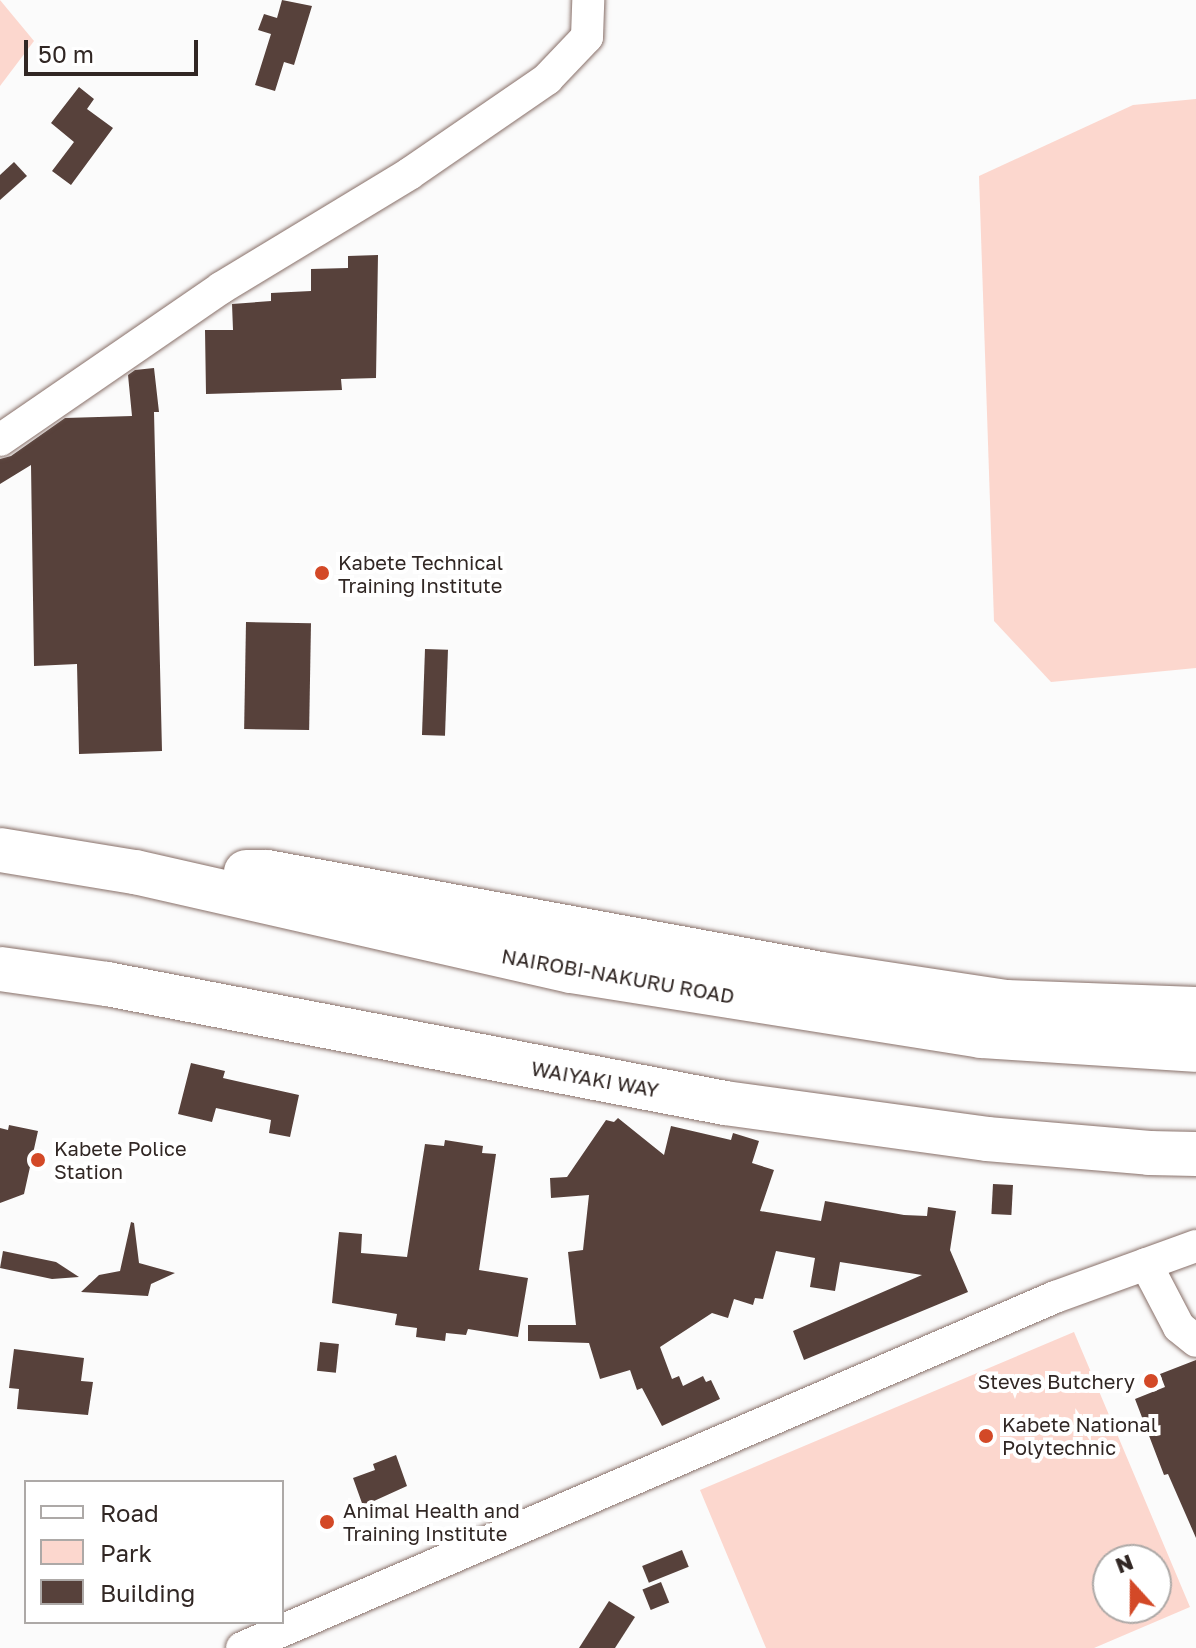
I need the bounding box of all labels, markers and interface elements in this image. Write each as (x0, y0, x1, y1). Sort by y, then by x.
scale bar (28, 24, 202, 74)
text: 50 m (38, 39, 94, 68)
place label: Kabete Technical Training Institute (338, 550, 503, 597)
marker: Kabete Technical Training Institute (313, 564, 331, 582)
street label: NAIROBI-NAKURU ROAD (500, 944, 736, 1008)
street label: WAIYAKI WAY (529, 1056, 661, 1102)
place label: Kabete Police Station (54, 1136, 187, 1183)
marker: Kabete Police Station (29, 1151, 47, 1169)
place label: Steves Butchery (978, 1369, 1135, 1393)
marker: Steves Butchery (1142, 1372, 1160, 1390)
place label: Kabete National Polytechnic (1002, 1412, 1157, 1459)
marker: Kabete National Polytechnic (977, 1427, 995, 1445)
legend (24, 1480, 284, 1624)
text: Road (100, 1498, 159, 1527)
place label: Animal Health and Training Institute (343, 1498, 520, 1545)
marker: Animal Health and Training Institute (318, 1513, 336, 1531)
text: Park (100, 1538, 152, 1567)
north arrow (1092, 1544, 1172, 1624)
text: N (1111, 1547, 1137, 1579)
text: Building (100, 1578, 195, 1607)

